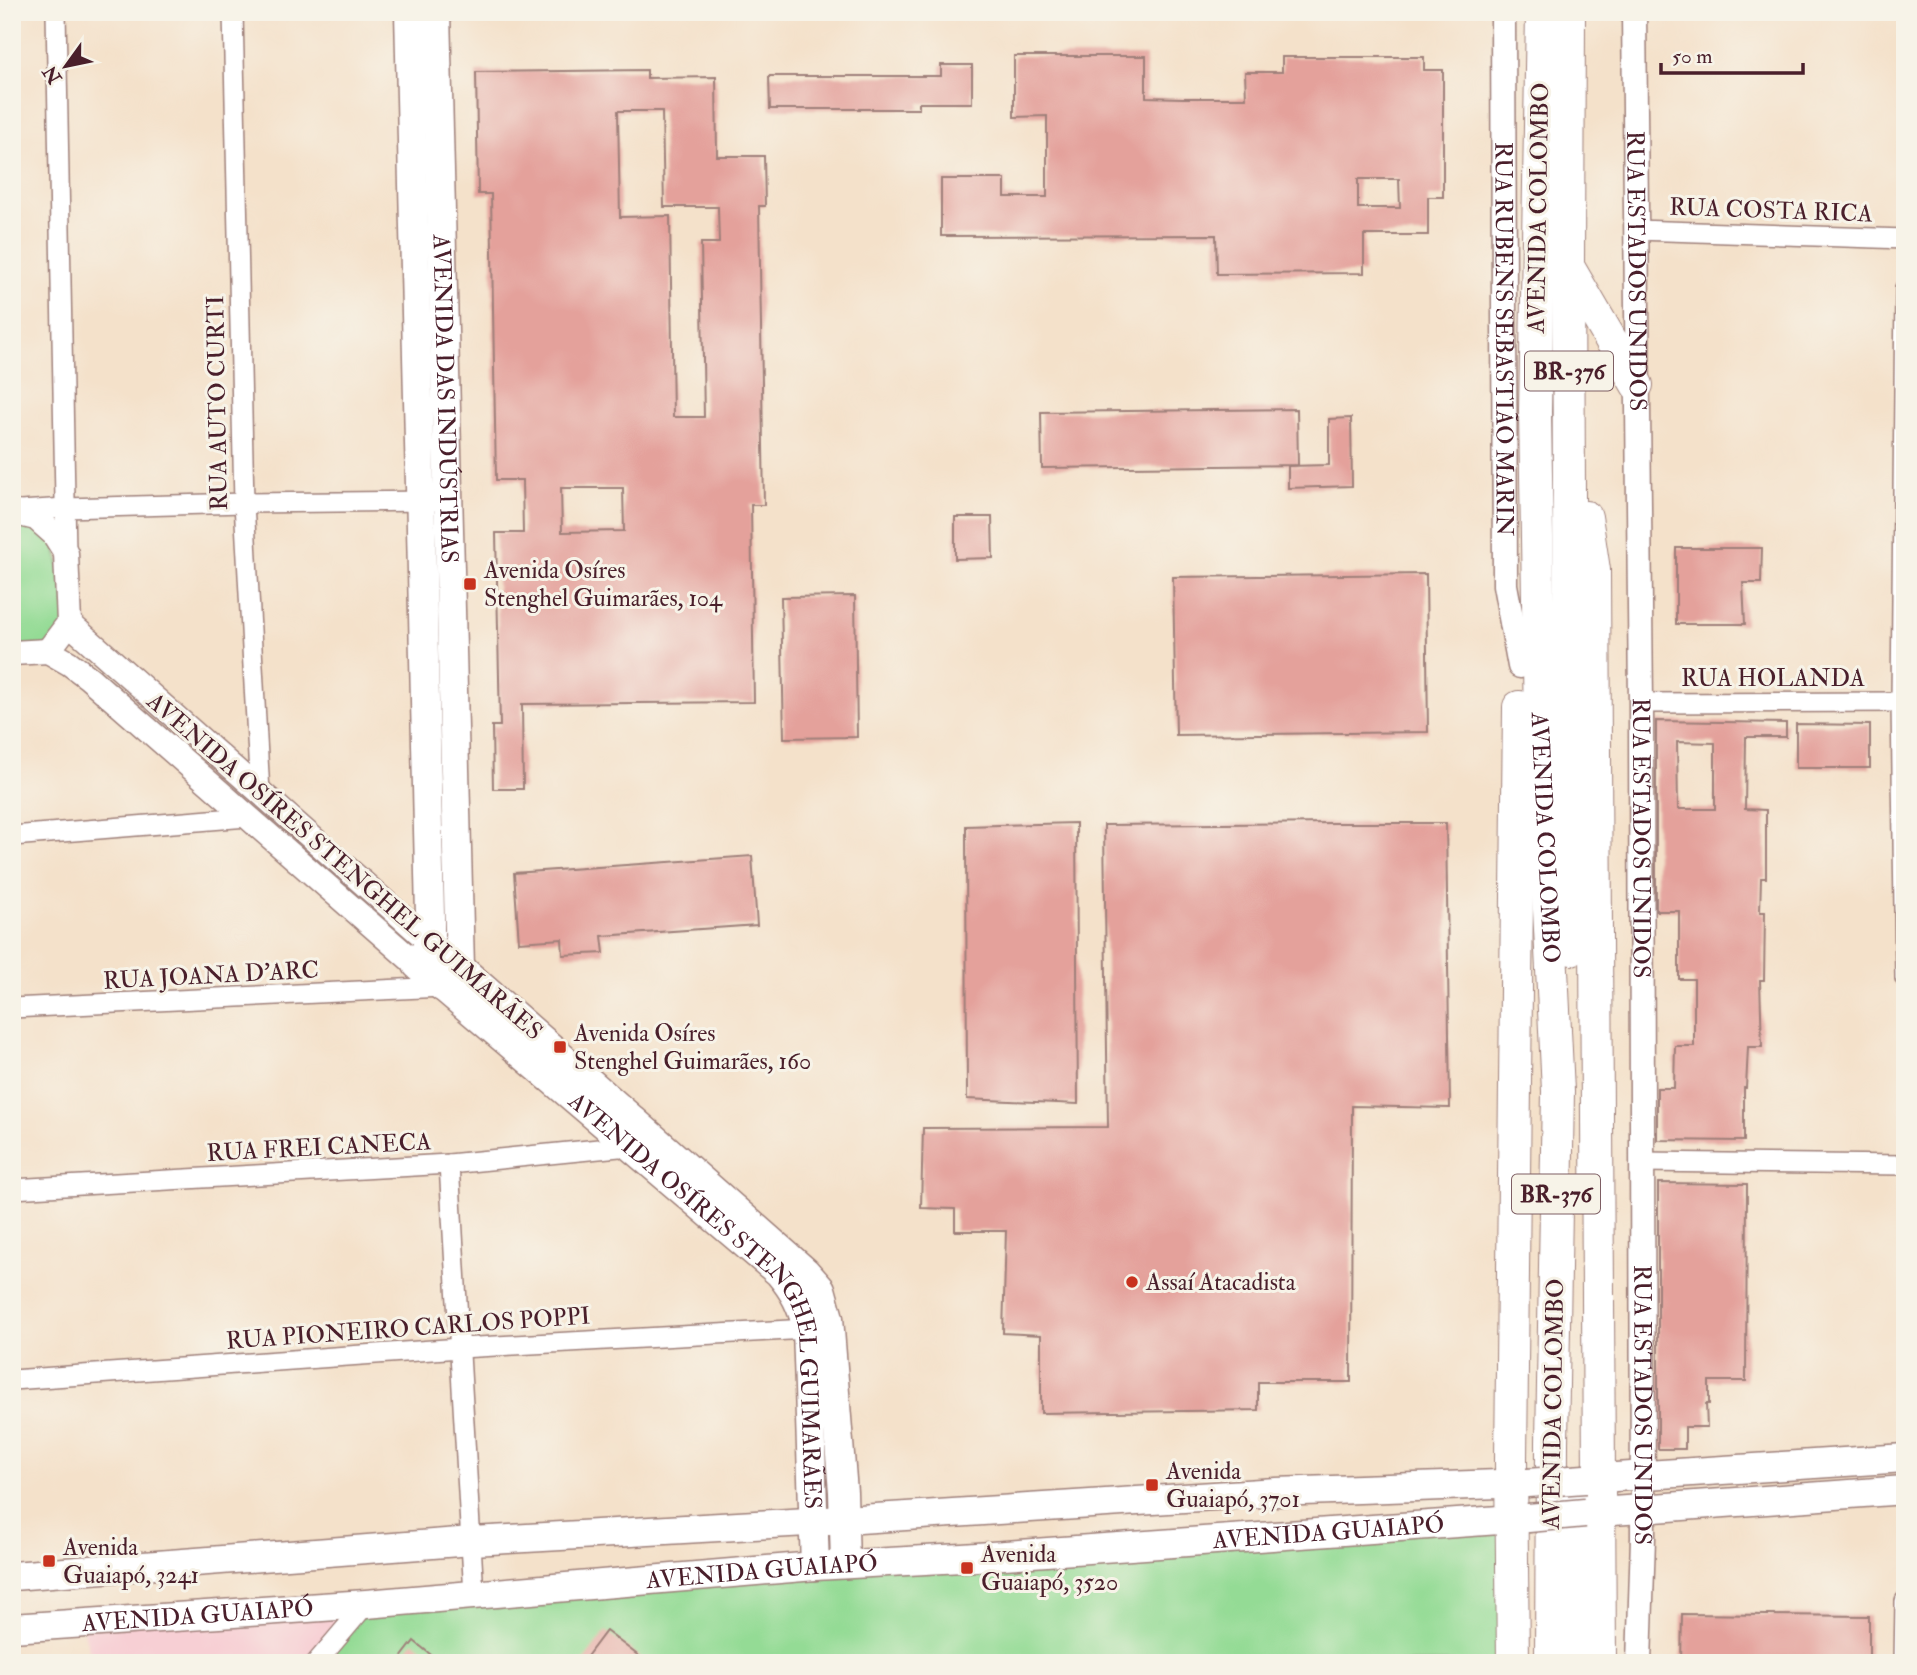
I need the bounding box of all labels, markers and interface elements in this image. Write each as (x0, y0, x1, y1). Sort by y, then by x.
north arrow (32, 32, 102, 102)
scale bar (1661, 32, 1803, 76)
text: 50 m (1672, 43, 1713, 70)
text: N (37, 60, 68, 89)
street label: AVENIDA COLOMBO (1521, 82, 1556, 335)
street label: RUA ESTADOS UNIDOS (1619, 131, 1653, 411)
street label: RUA RUBENS SEBASTIÃO MARIN (1487, 142, 1520, 537)
street label: RUA COSTA RICA (1669, 191, 1873, 230)
street label: AVENIDA DAS INDÚSTRIAS (426, 233, 465, 564)
street label: RUA AUTO CURTI (200, 295, 235, 511)
road number: BR-376 (1525, 352, 1613, 390)
place label: Avenida Osíres Stenghel Guimarães, 104 (483, 555, 723, 614)
marker: Avenida Osíres Stenghel Guimarães, 104 (462, 576, 478, 592)
street label: RUA HOLANDA (1681, 663, 1865, 694)
street label: AVENIDA OSÍRES STENGHEL GUIMARÃES (139, 684, 550, 1047)
street label: RUA ESTADOS UNIDOS (1625, 698, 1657, 978)
street label: AVENIDA COLOMBO (1524, 711, 1567, 964)
street label: RUA JOANA D'ARC (102, 954, 320, 997)
place label: Avenida Osíres Stenghel Guimarães, 160 (573, 1018, 811, 1077)
marker: Avenida Osíres Stenghel Guimarães, 160 (552, 1039, 568, 1055)
street label: AVENIDA OSÍRES STENGHEL GUIMARÃES (561, 1085, 828, 1510)
street label: RUA FREI CANECA (206, 1126, 432, 1169)
road number: BR-376 (1512, 1175, 1600, 1214)
street label: RUA ESTADOS UNIDOS (1626, 1265, 1658, 1546)
place label: Assaí Atacadista (1145, 1267, 1297, 1298)
marker: Assaí Atacadista (1124, 1274, 1140, 1290)
street label: AVENIDA COLOMBO (1536, 1278, 1571, 1531)
street label: RUA PIONEIRO CARLOS POPPI (225, 1300, 591, 1357)
place label: Avenida Guaiapó, 3701 (1165, 1456, 1300, 1515)
marker: Avenida Guaiapó, 3701 (1144, 1477, 1160, 1493)
street label: AVENIDA GUAIAPÓ (1211, 1508, 1445, 1556)
place label: Avenida Guaiapó, 3241 (62, 1532, 199, 1591)
place label: Avenida Guaiapó, 3520 (980, 1539, 1118, 1598)
street label: AVENIDA GUAIAPÓ (644, 1547, 878, 1596)
marker: Avenida Guaiapó, 3241 (41, 1553, 57, 1569)
marker: Avenida Guaiapó, 3520 (959, 1560, 975, 1576)
street label: AVENIDA GUAIAPÓ (80, 1592, 314, 1639)

